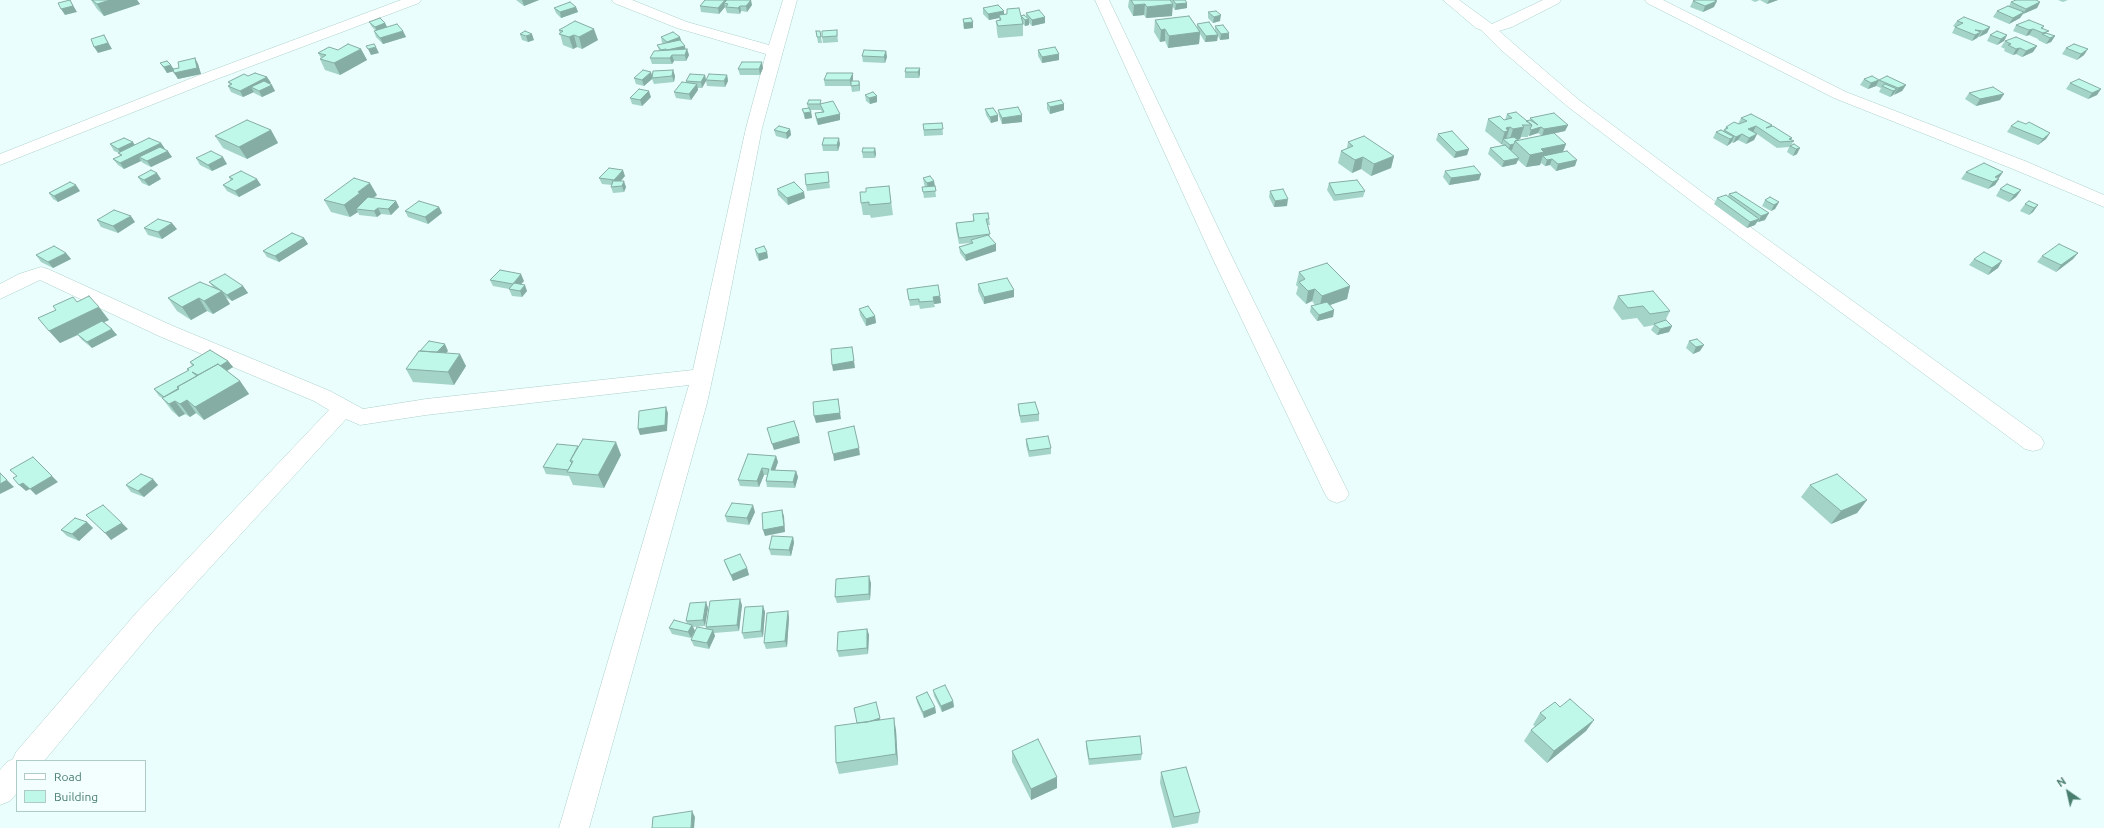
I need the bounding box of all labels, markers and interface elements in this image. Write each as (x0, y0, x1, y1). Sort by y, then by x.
legend (16, 760, 146, 812)
text: Road (54, 770, 82, 783)
north arrow (2048, 772, 2088, 812)
text: N (2055, 775, 2068, 789)
text: Building (54, 790, 98, 803)

